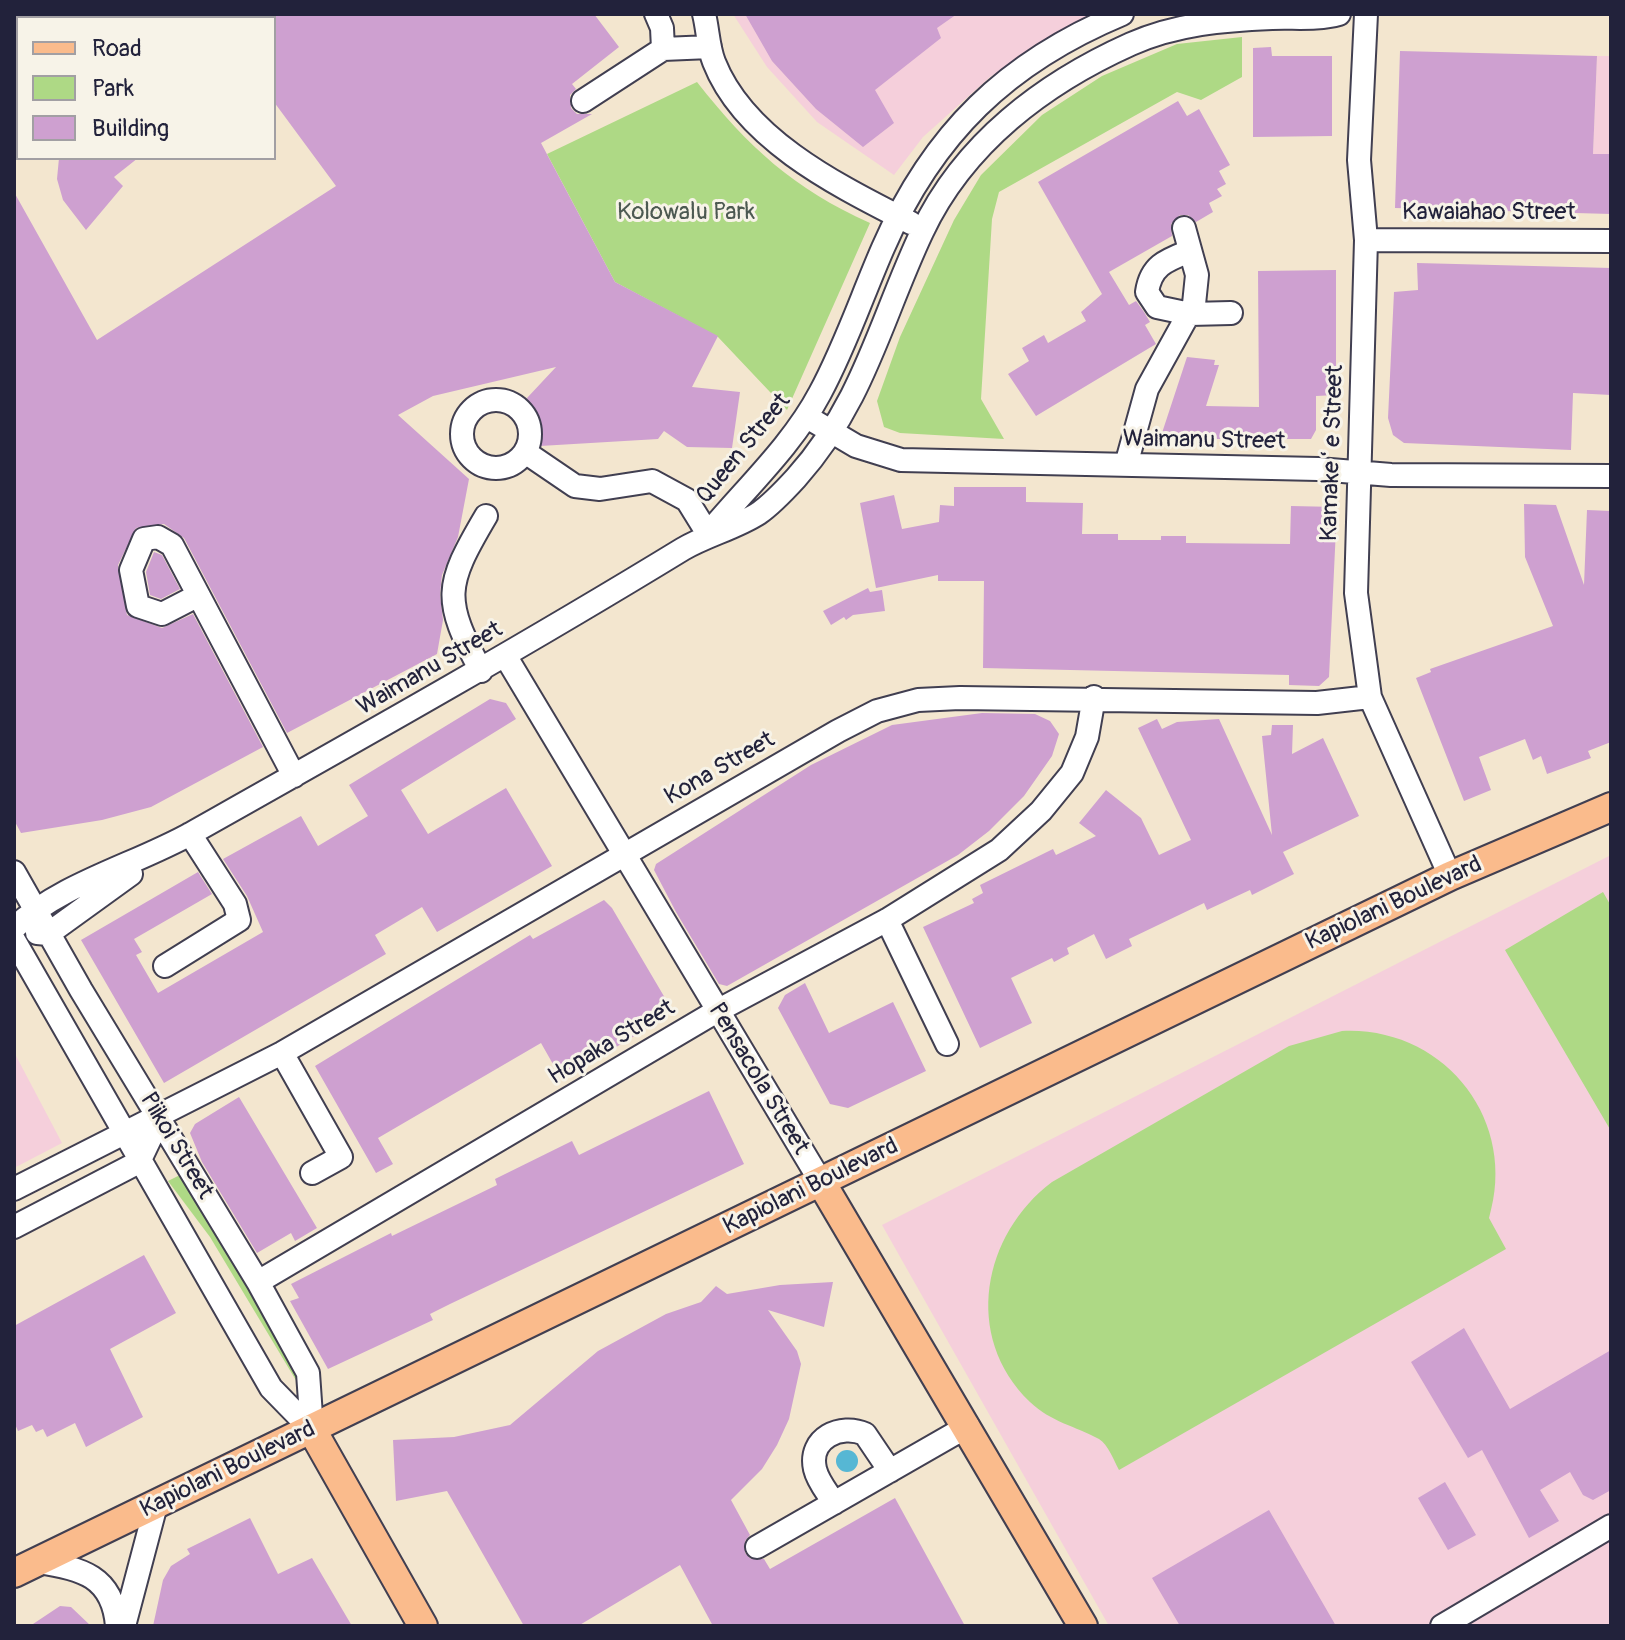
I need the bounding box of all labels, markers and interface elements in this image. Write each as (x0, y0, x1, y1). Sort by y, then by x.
legend (16, 16, 276, 160)
text: Road (92, 34, 142, 63)
text: Park (92, 74, 134, 103)
text: Building (92, 114, 169, 143)
park label: Kolowalu Park (617, 199, 755, 227)
street label: Kawaiahao Street (1402, 199, 1576, 227)
street label: Kamakeʻe Street (1316, 364, 1350, 542)
street label: Queen Street (691, 388, 797, 510)
street label: Waimanu Street (1122, 425, 1286, 457)
street label: Waimanu Street (352, 616, 508, 722)
street label: Kona Street (660, 726, 780, 812)
street label: Kapiolani Boulevard (1301, 851, 1487, 957)
street label: Hopaka Street (544, 994, 680, 1092)
street label: Pensacola Street (701, 998, 815, 1160)
street label: Piikoi Street (133, 1087, 219, 1205)
street label: Kapiolani Boulevard (719, 1132, 903, 1242)
street label: Kapiolani Boulevard (136, 1415, 320, 1525)

